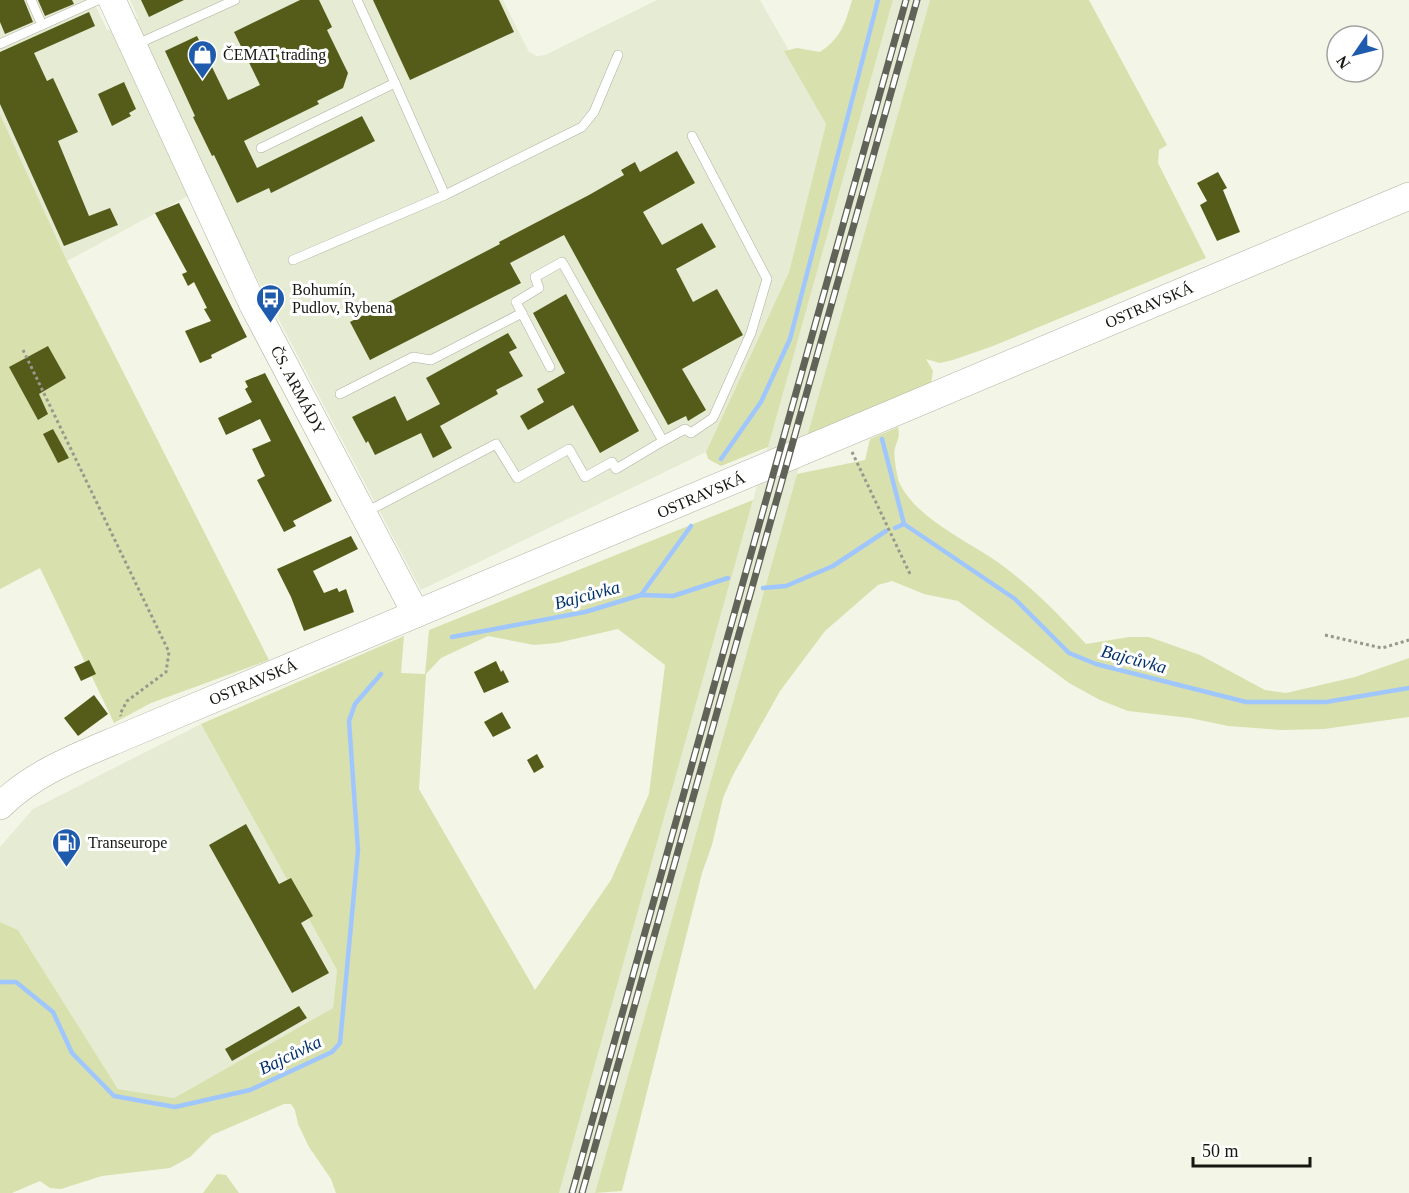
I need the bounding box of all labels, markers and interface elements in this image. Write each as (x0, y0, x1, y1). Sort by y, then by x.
north arrow (1325, 24, 1385, 84)
shop icon: ČEMAT trading (186, 38, 218, 80)
place label: ČEMAT trading (223, 45, 326, 64)
text: N (1333, 52, 1353, 72)
street label: OSTRAVSKÁ (1102, 278, 1196, 331)
place label: Bohumín, Pudlov, Rybena (292, 281, 393, 317)
bus stop icon: Bohumín, Pudlov, Rybena (255, 282, 287, 324)
street label: ČS. ARMÁDY (268, 342, 330, 438)
street label: OSTRAVSKÁ (654, 468, 748, 521)
water label: Bajcůvka (552, 577, 622, 613)
water label: Bajcůvka (1099, 641, 1169, 677)
street label: OSTRAVSKÁ (206, 655, 300, 708)
fuel station icon: Transeurope (51, 826, 83, 868)
place label: Transeurope (88, 834, 167, 852)
water label: Bajcůvka (256, 1031, 324, 1079)
scale bar (1193, 1130, 1310, 1168)
text: 50 m (1202, 1141, 1239, 1161)

